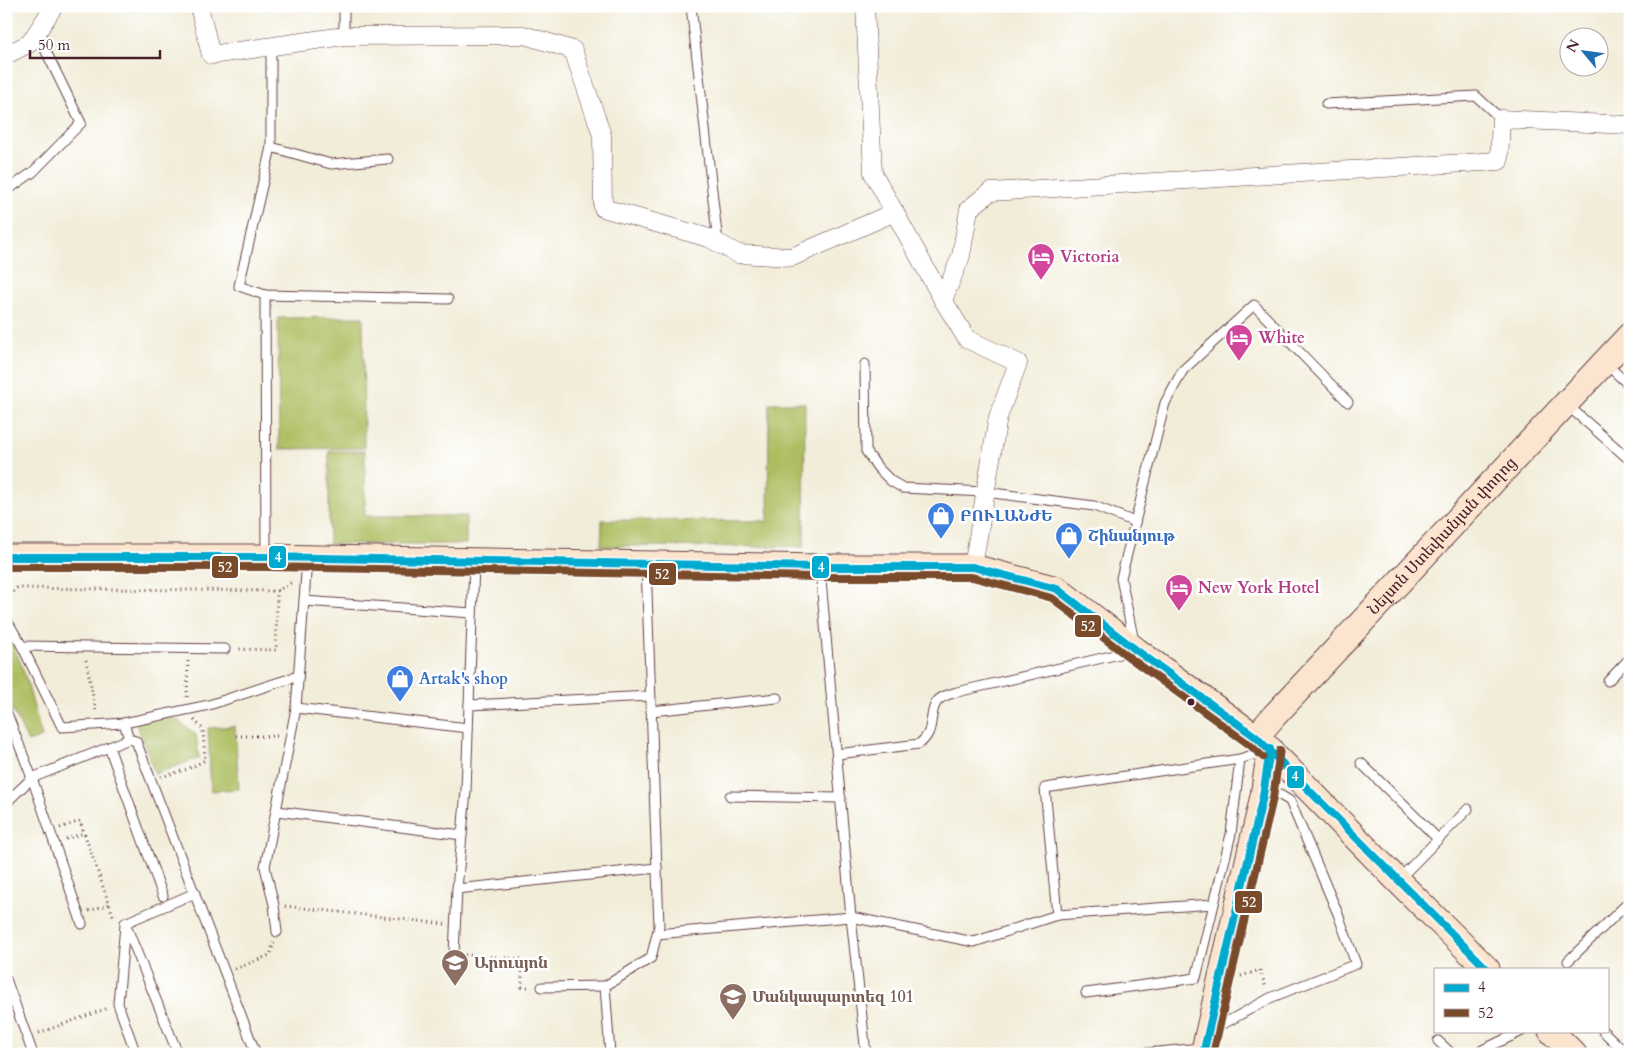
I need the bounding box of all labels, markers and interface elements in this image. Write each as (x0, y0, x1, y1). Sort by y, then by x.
scale bar (30, 28, 160, 60)
north arrow (1558, 28, 1608, 78)
text: 50 m (38, 35, 70, 55)
text: N (1562, 36, 1584, 56)
hotel icon: Victoria (1026, 242, 1056, 281)
place label: Victoria (1060, 246, 1119, 268)
hotel icon: White (1224, 323, 1254, 362)
place label: White (1257, 327, 1305, 349)
street label: Նելսոն Ստեփանյան փողոց (1363, 452, 1521, 620)
shop icon: ԲՈՒԼԱՆԺԵ (926, 501, 956, 540)
place label: ԲՈՒԼԱՆԺԵ (960, 505, 1052, 527)
shop icon: Շինանյութ (1054, 521, 1084, 560)
place label: Շինանյութ (1088, 525, 1175, 547)
line badge: 4 (268, 545, 287, 569)
text: 4 (274, 548, 282, 567)
line badge: 52 (211, 555, 239, 579)
line badge: 4 (811, 555, 830, 579)
text: 52 (218, 558, 232, 577)
text: 4 (817, 558, 825, 577)
line badge: 52 (648, 562, 677, 586)
text: 52 (655, 565, 669, 584)
hotel icon: New York Hotel (1164, 573, 1194, 612)
place label: New York Hotel (1198, 577, 1320, 599)
line badge: 52 (1074, 614, 1102, 638)
text: 52 (1081, 617, 1095, 636)
shop icon: Artak's shop (385, 664, 415, 703)
place label: Artak's shop (419, 668, 508, 690)
unlabelled marker (1186, 697, 1196, 707)
line badge: 4 (1286, 765, 1305, 789)
text: 4 (1291, 767, 1299, 786)
line badge: 52 (1234, 890, 1263, 914)
text: 52 (1242, 893, 1256, 912)
school or university icon: Արուսյոն (440, 948, 470, 987)
place label: Արուսյոն (474, 952, 548, 974)
legend (1434, 968, 1608, 1032)
text: 4 (1478, 977, 1486, 997)
school or university icon: Մանկապարտեզ 101 (718, 982, 748, 1021)
place label: Մանկապարտեզ 101 (752, 986, 914, 1008)
text: 52 (1478, 1003, 1494, 1023)

